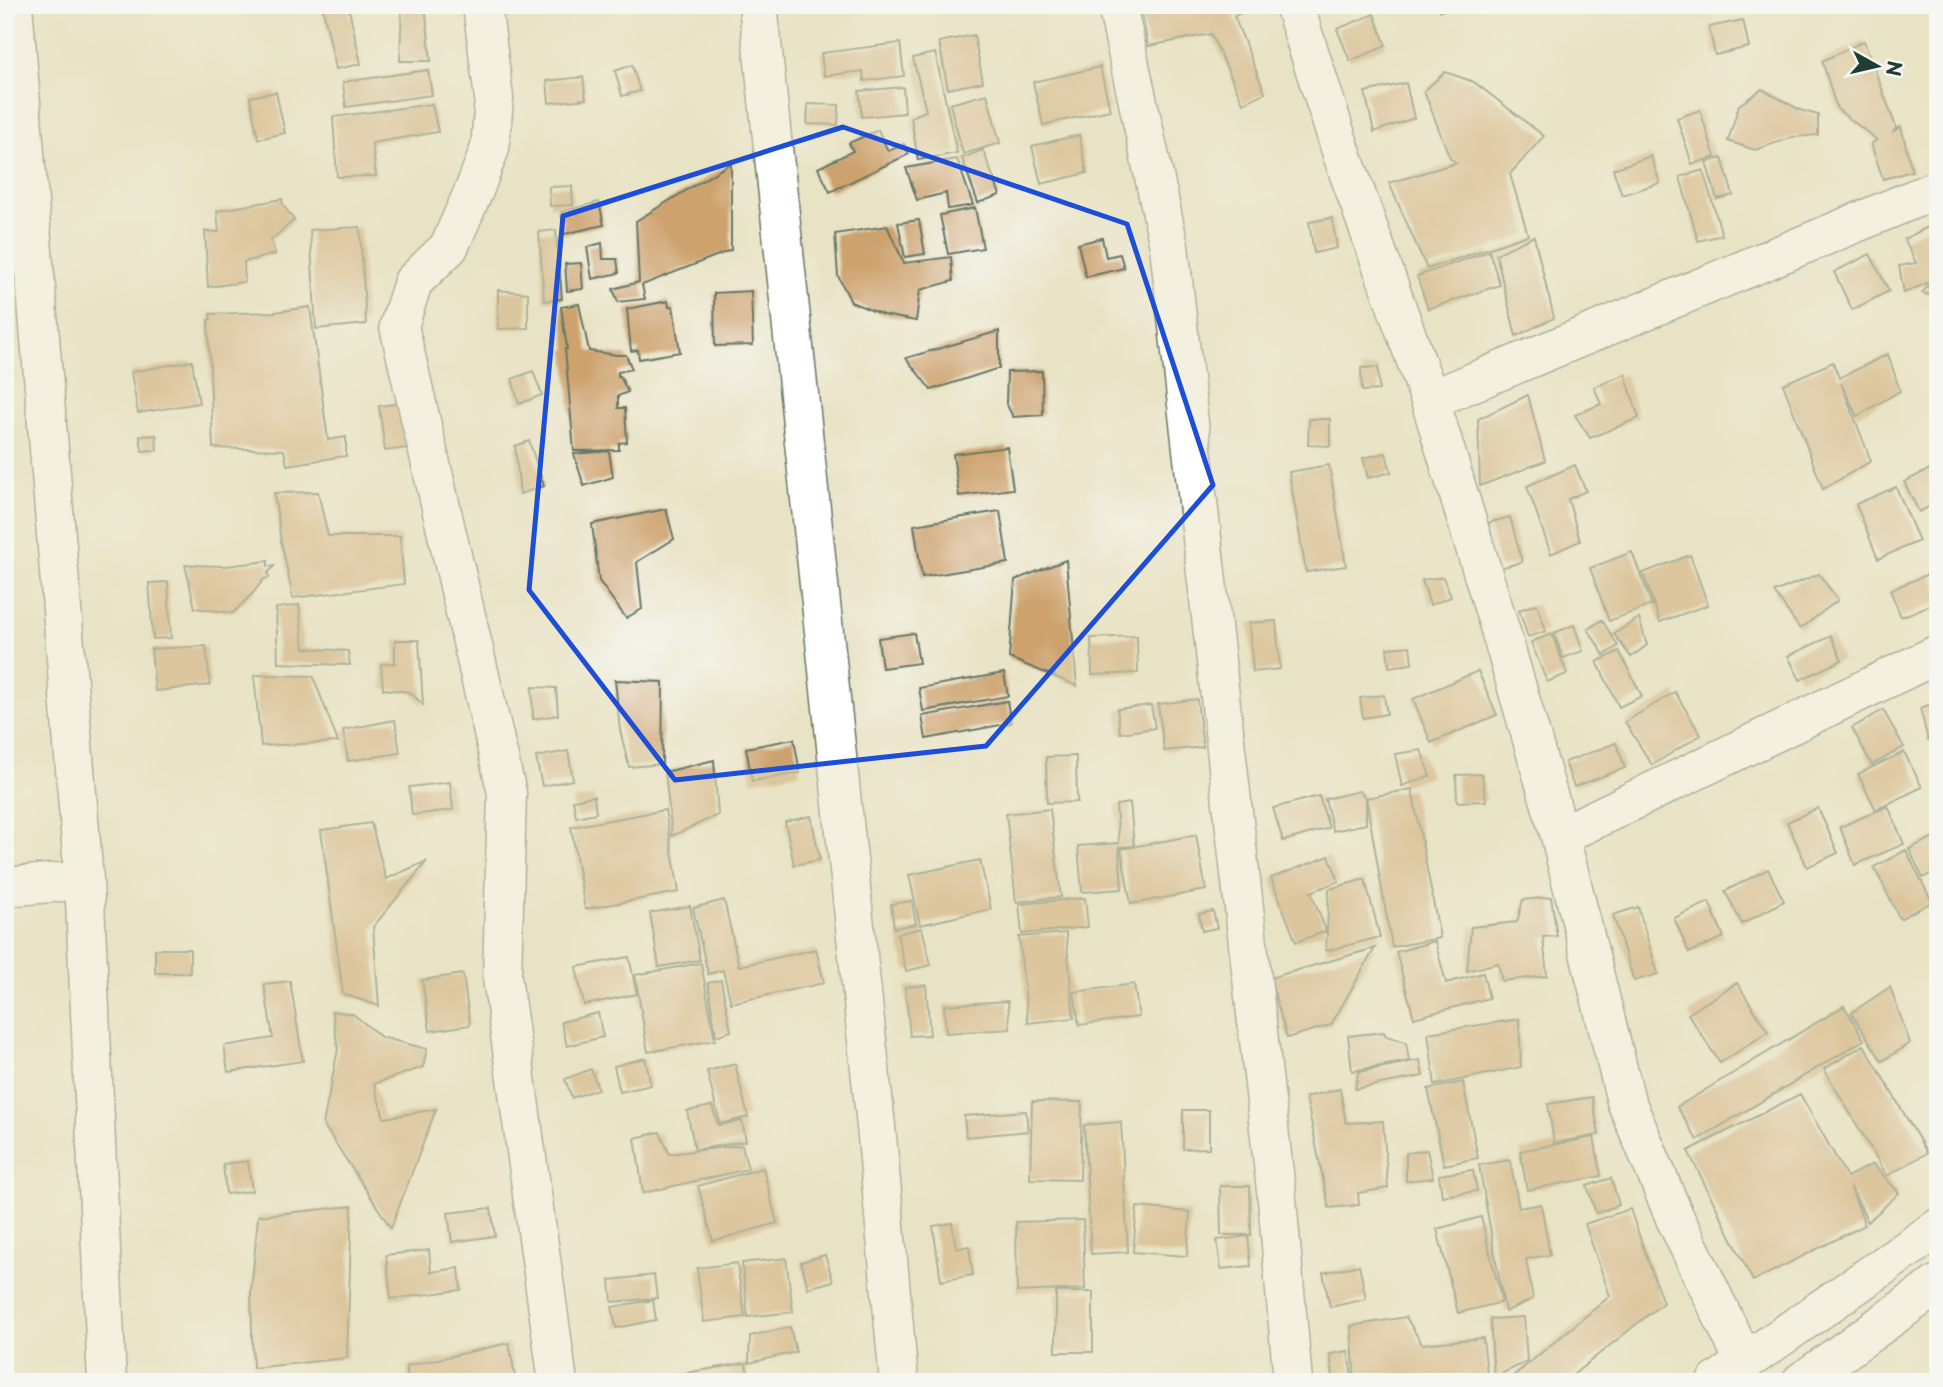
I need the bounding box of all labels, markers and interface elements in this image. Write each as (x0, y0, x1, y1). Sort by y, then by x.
north arrow (1842, 32, 1912, 102)
text: N (1880, 59, 1910, 78)

